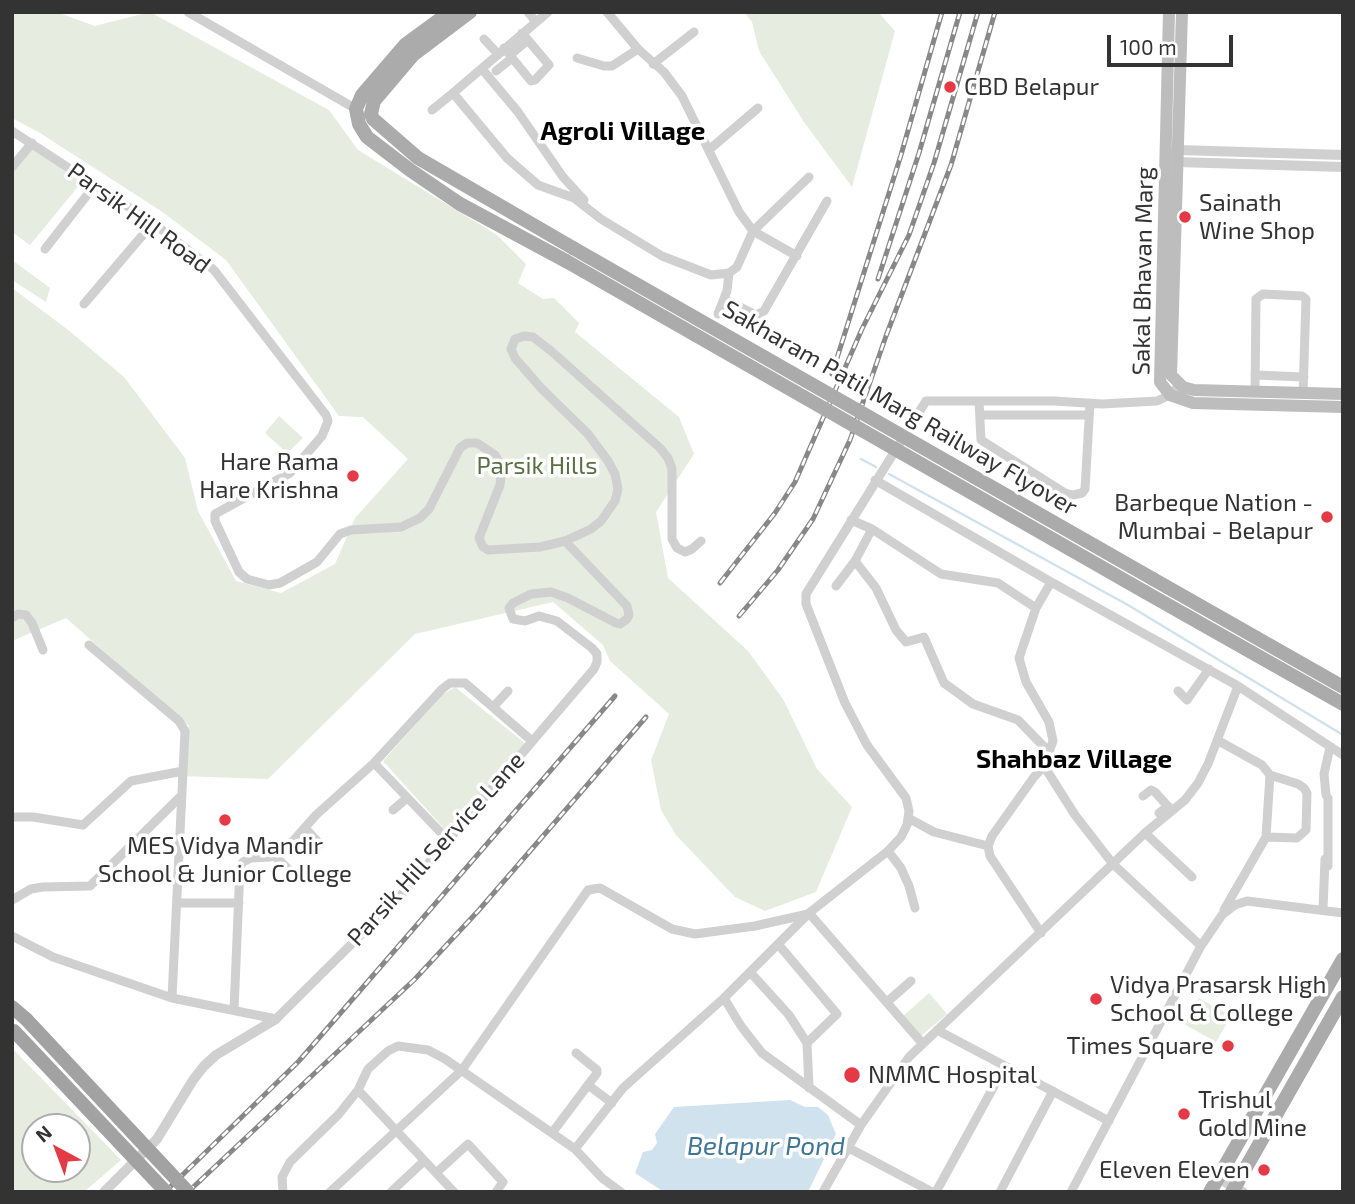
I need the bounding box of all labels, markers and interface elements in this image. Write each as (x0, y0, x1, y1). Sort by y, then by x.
scale bar (1110, 21, 1236, 65)
text: 100 m (1120, 34, 1177, 59)
place label: CBD Belapur (964, 73, 1099, 101)
marker: CBD Belapur (942, 79, 958, 95)
district label: Agroli Village (541, 115, 705, 147)
street label: Parsik Hill Road (62, 157, 216, 279)
street label: Sakal Bhavan Marg (1127, 166, 1159, 376)
place label: Sainath Wine Shop (1199, 189, 1315, 245)
marker: Sainath Wine Shop (1177, 209, 1193, 225)
street label: Sakharam Patil Marg Railway Flyover (718, 294, 1082, 522)
place label: Hare Rama Hare Krishna (199, 448, 339, 504)
park label: Parsik Hills (476, 452, 598, 480)
marker: Hare Rama Hare Krishna (345, 468, 361, 484)
place label: Barbeque Nation - Mumbai - Belapur (1114, 489, 1313, 545)
marker: Barbeque Nation - Mumbai - Belapur (1319, 509, 1335, 525)
district label: Shahbaz Village (976, 743, 1172, 775)
street label: Parsik Hill Service Lane (341, 746, 531, 952)
marker: MES Vidya Mandir School & Junior College (217, 812, 233, 828)
place label: MES Vidya Mandir School & Junior College (98, 832, 352, 888)
place label: Vidya Prasarsk High School & College (1110, 971, 1326, 1027)
marker: Vidya Prasarsk High School & College (1088, 991, 1104, 1007)
place label: Times Square (1066, 1032, 1214, 1060)
marker: Times Square (1220, 1038, 1236, 1054)
place label: NMMC Hospital (868, 1061, 1037, 1089)
marker: NMMC Hospital (842, 1065, 862, 1085)
place label: Trishul Gold Mine (1198, 1086, 1307, 1142)
marker: Trishul Gold Mine (1176, 1106, 1192, 1122)
north arrow (21, 1113, 91, 1183)
text: N (30, 1120, 56, 1146)
water label: Belapur Pond (687, 1130, 845, 1162)
place label: Eleven Eleven (1099, 1156, 1250, 1184)
marker: Eleven Eleven (1256, 1162, 1272, 1178)

